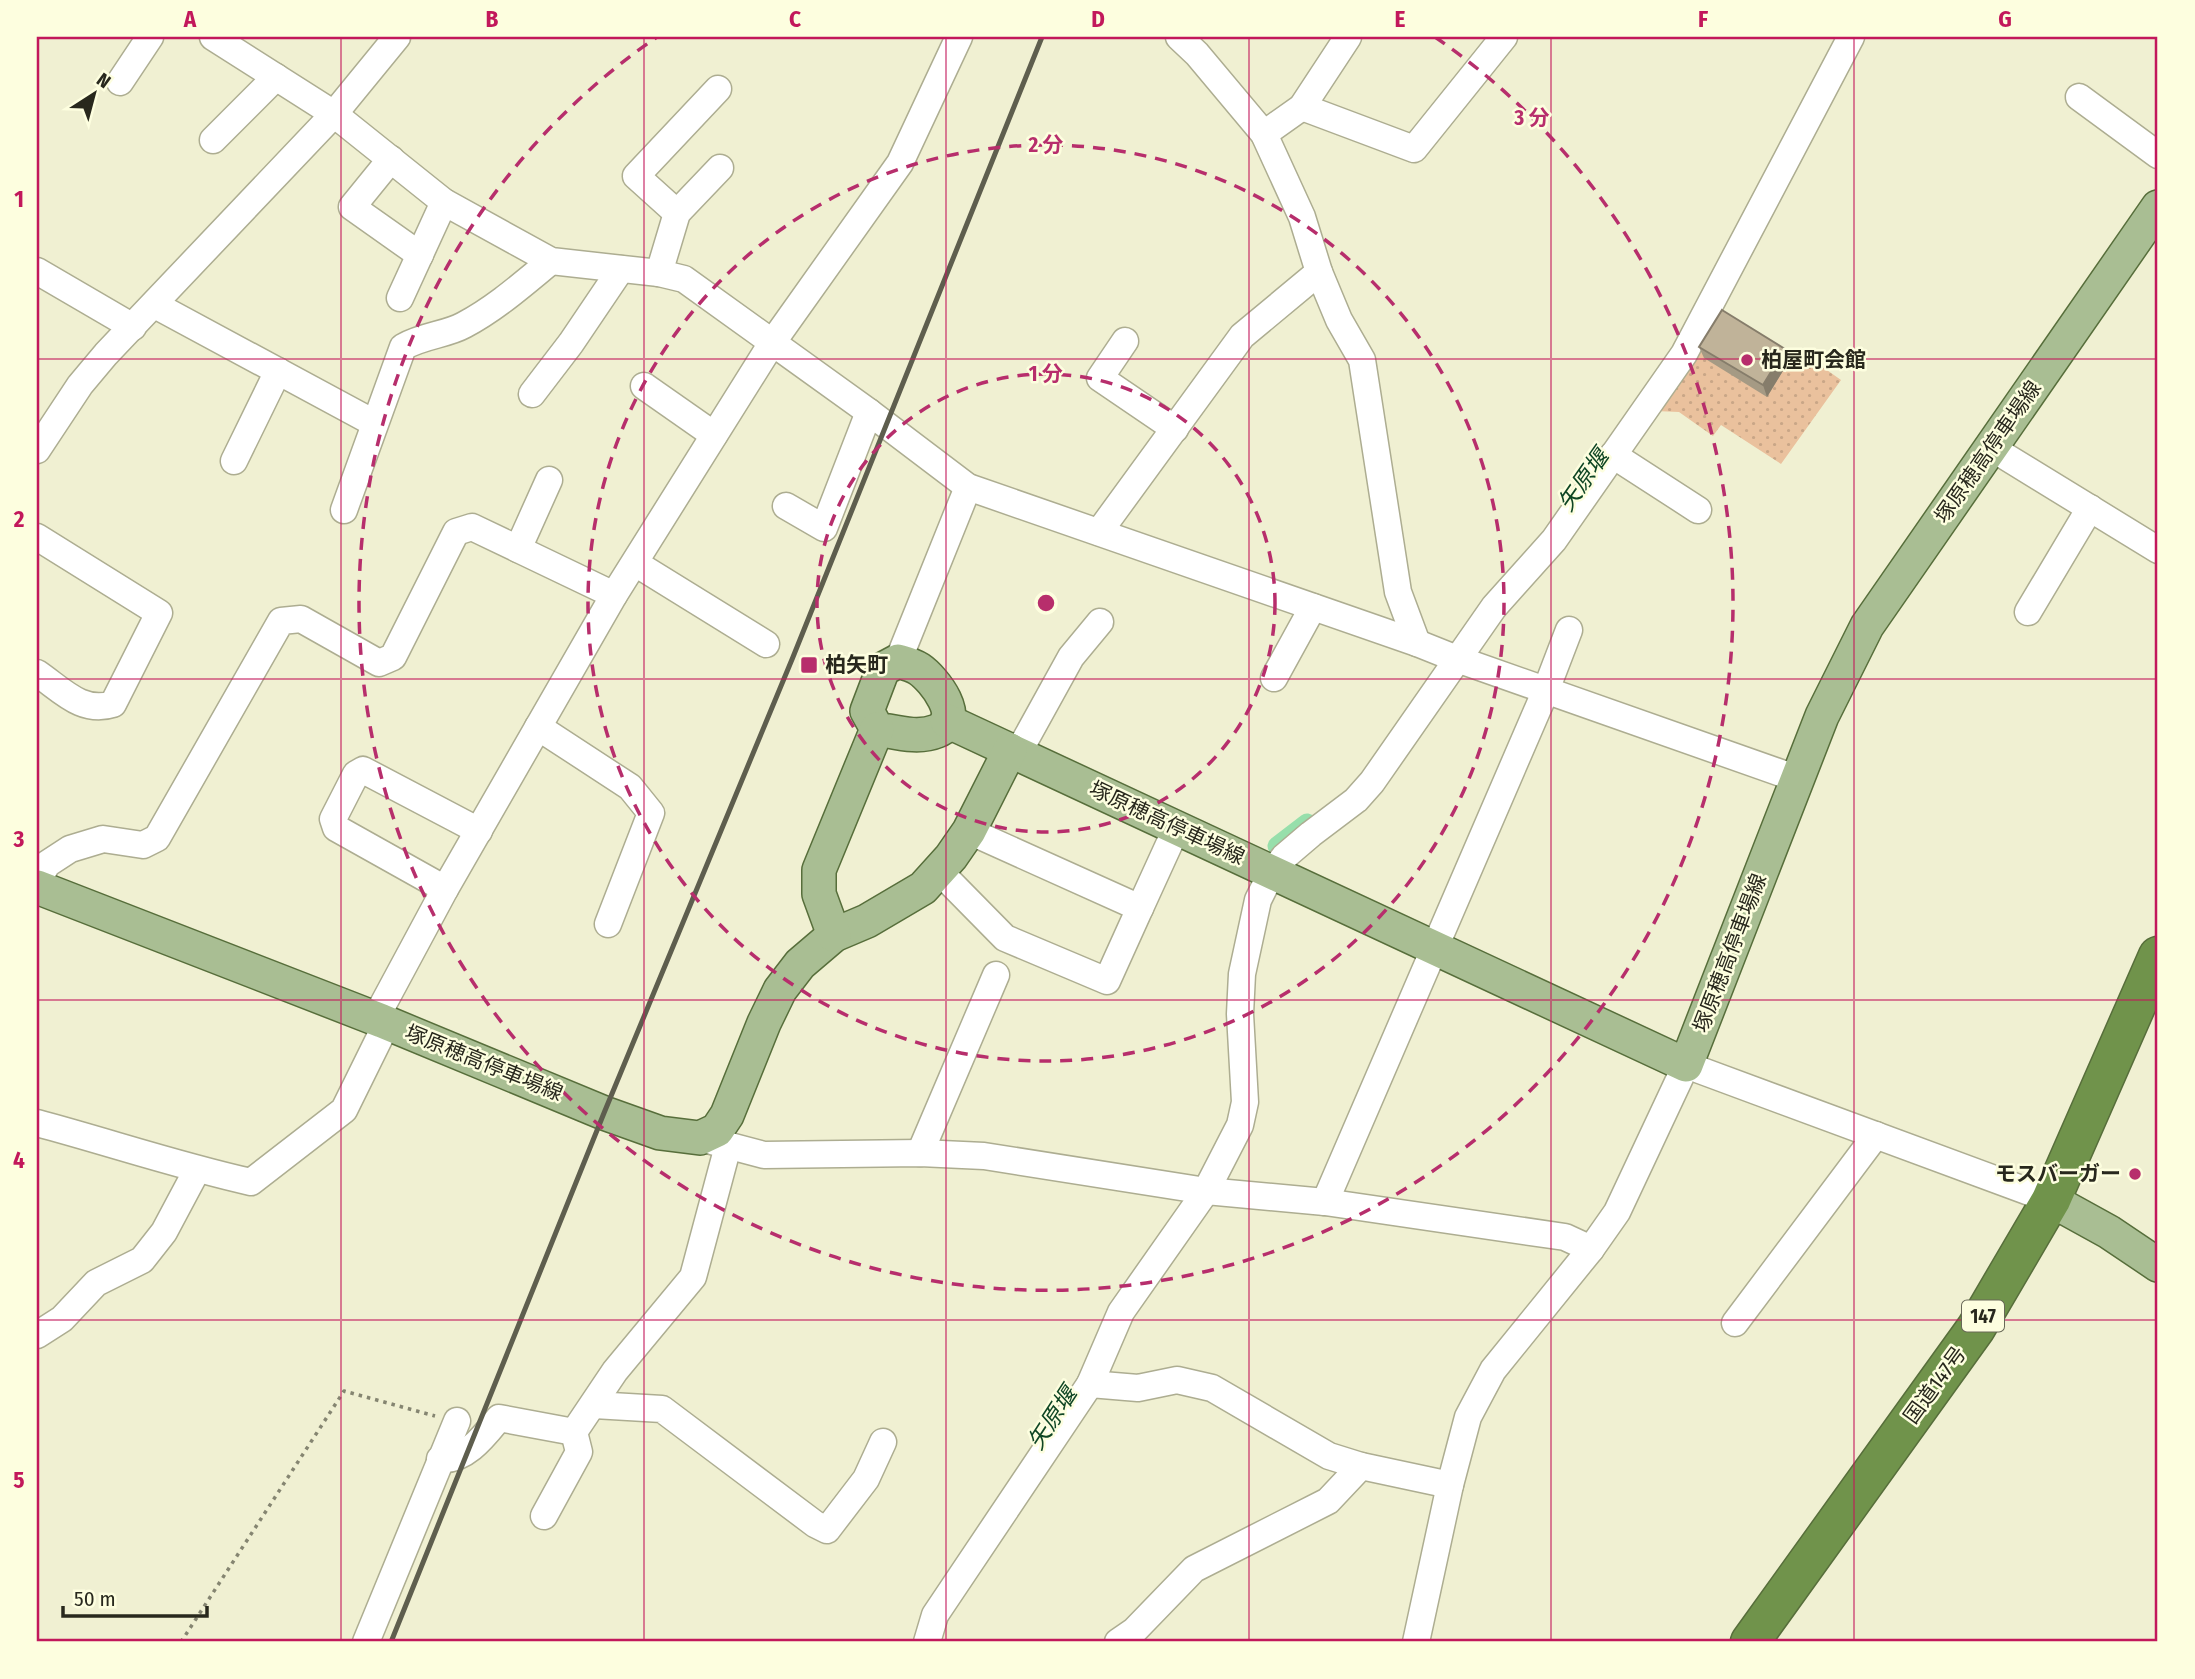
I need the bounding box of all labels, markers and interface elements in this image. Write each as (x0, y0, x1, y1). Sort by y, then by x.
text: A (183, 5, 197, 33)
text: B (486, 5, 499, 33)
text: C (789, 5, 801, 33)
text: D (1091, 5, 1105, 33)
text: E (1395, 5, 1406, 33)
text: F (1698, 5, 1708, 33)
text: G (1998, 5, 2012, 33)
north arrow (60, 60, 130, 130)
text: N (92, 68, 115, 93)
text: 3 分 (1513, 105, 1550, 131)
text: 2 分 (1027, 132, 1064, 158)
text: 1 (14, 185, 24, 213)
place label: 柏屋町会館 (1761, 347, 1866, 373)
marker: 柏屋町会館 (1739, 352, 1755, 368)
text: 1 分 (1029, 361, 1063, 387)
street label: 塚原穂高停車場線 (1929, 376, 2047, 528)
water label: 矢原堰 (1552, 440, 1617, 516)
text: 2 (13, 505, 25, 533)
centre of rings (1034, 591, 1058, 615)
place label: 柏矢町 (825, 652, 888, 678)
marker: 柏矢町 (799, 655, 819, 675)
street label: 塚原穂高停車場線 (1085, 776, 1249, 870)
text: 3 (13, 825, 25, 853)
street label: 塚原穂高停車場線 (1688, 870, 1772, 1036)
street label: 塚原穂高停車場線 (401, 1019, 567, 1107)
text: 4 (13, 1146, 25, 1174)
place label: モスバーガー (1995, 1161, 2121, 1187)
marker: モスバーガー (2127, 1166, 2143, 1182)
road number: 147 (1962, 1300, 2004, 1332)
street label: 国道147号 (1898, 1341, 1972, 1429)
water label: 矢原堰 (1021, 1378, 1085, 1455)
text: 5 (13, 1466, 25, 1494)
scale bar (63, 1574, 206, 1618)
text: 50 m (74, 1586, 116, 1612)

